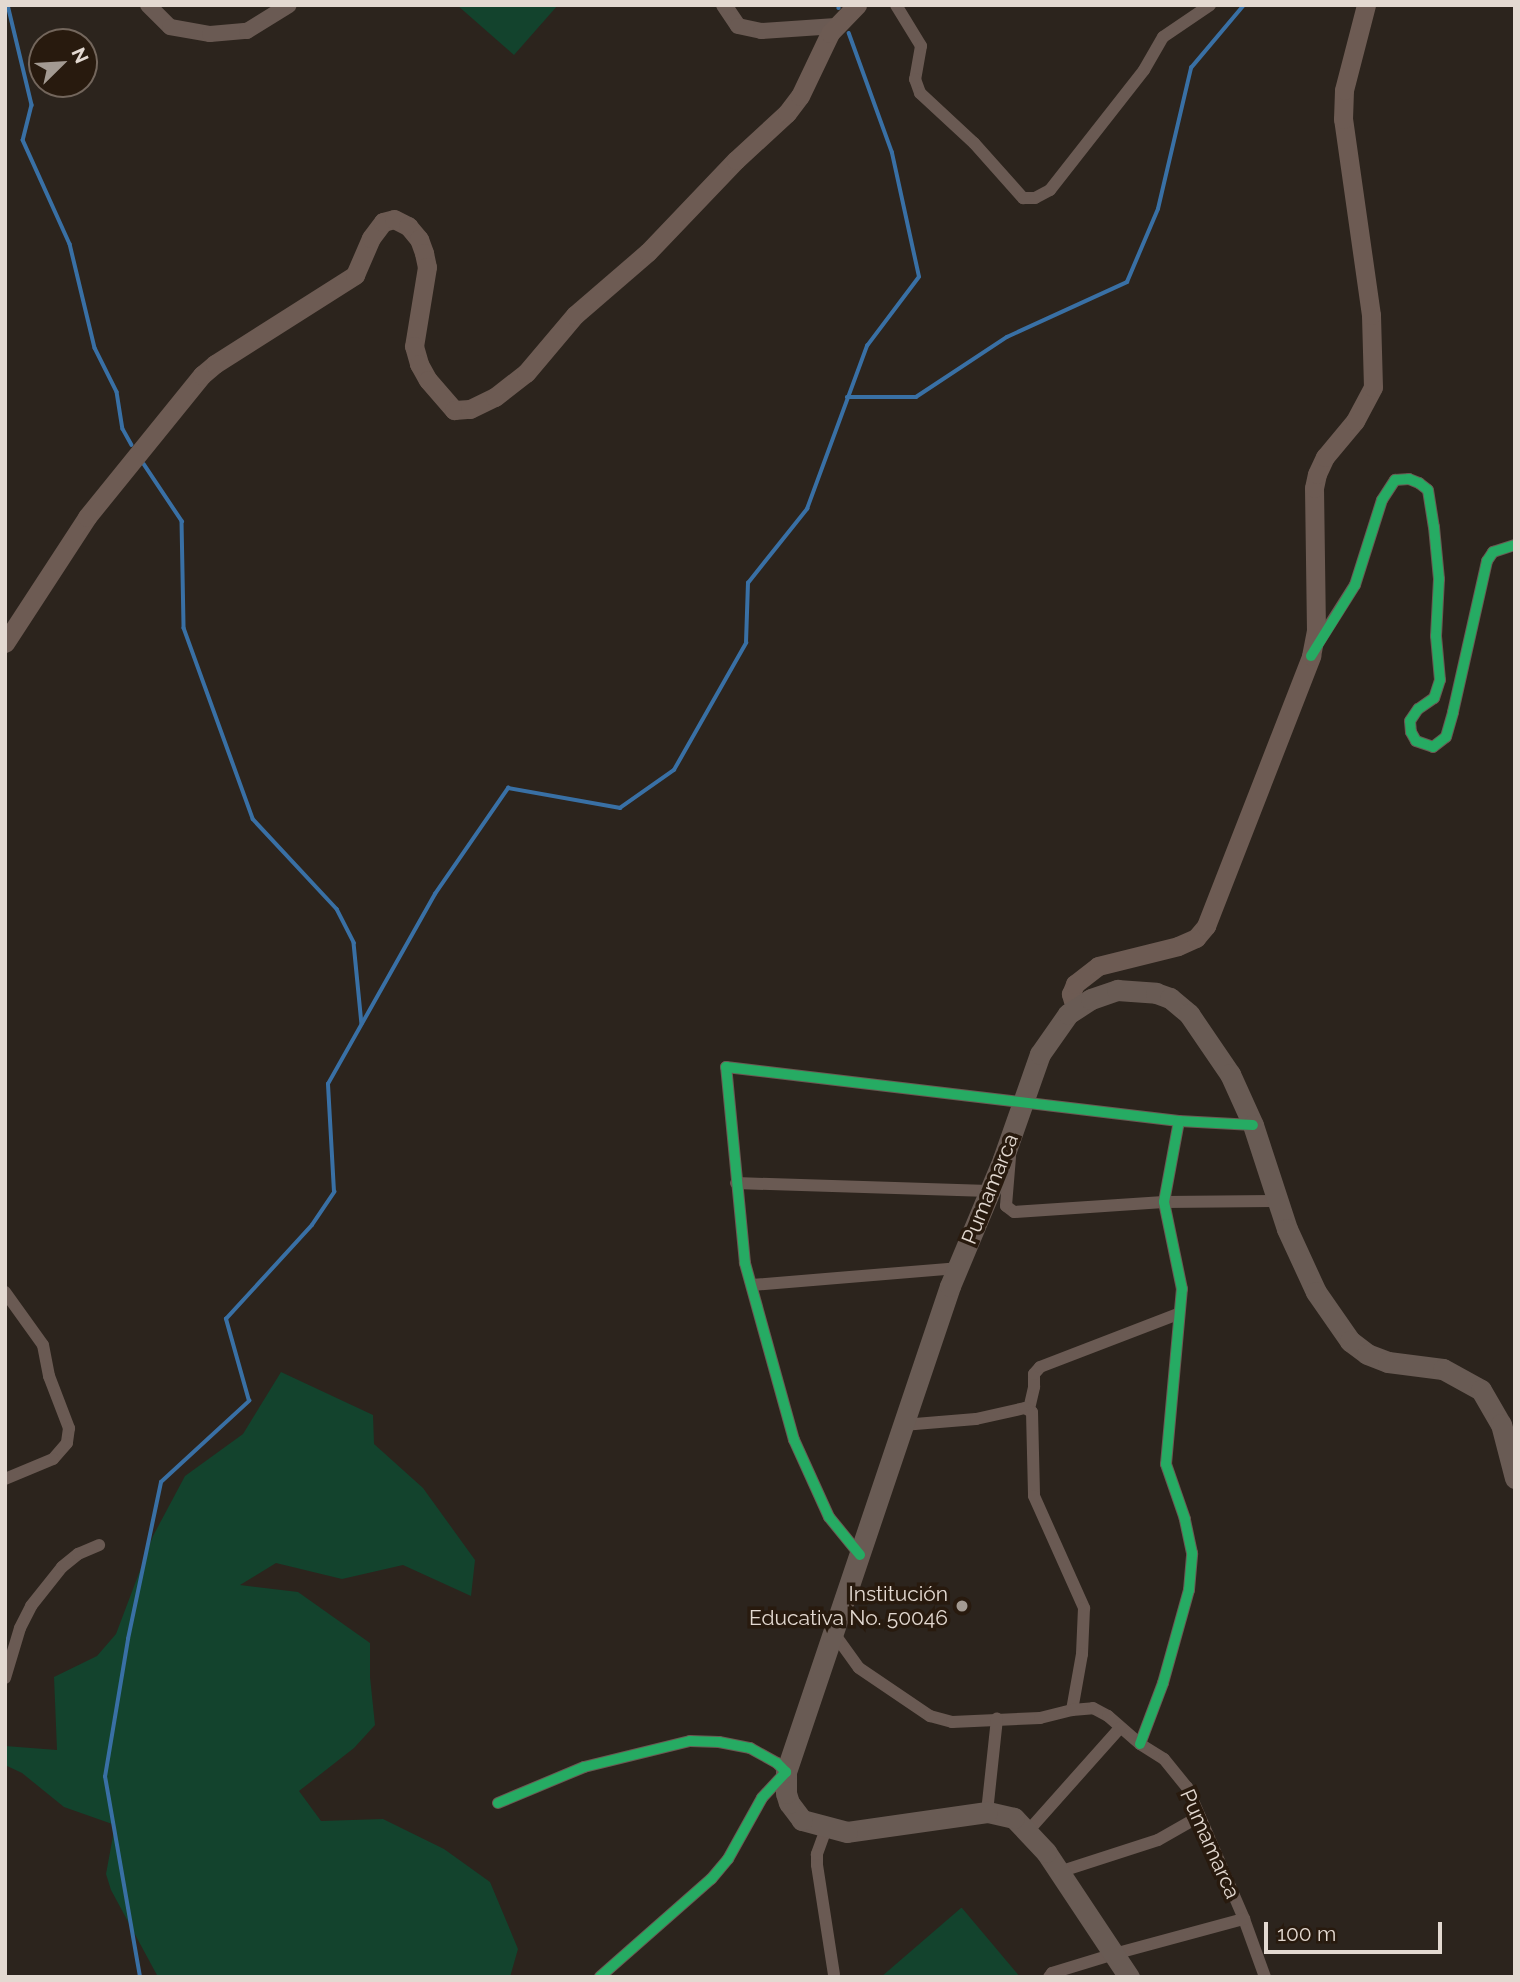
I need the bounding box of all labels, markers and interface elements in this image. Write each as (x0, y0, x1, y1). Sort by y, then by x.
north arrow (28, 28, 98, 98)
text: N (67, 44, 93, 66)
street label: Pumamarca (956, 1130, 1024, 1248)
place label: Institución Educativa No. 50046 (749, 1581, 948, 1631)
marker: Institución Educativa No. 50046 (954, 1598, 970, 1614)
street label: Pumamarca (1175, 1785, 1245, 1903)
scale bar (1268, 1909, 1446, 1953)
text: 100 m (1277, 1921, 1336, 1946)

